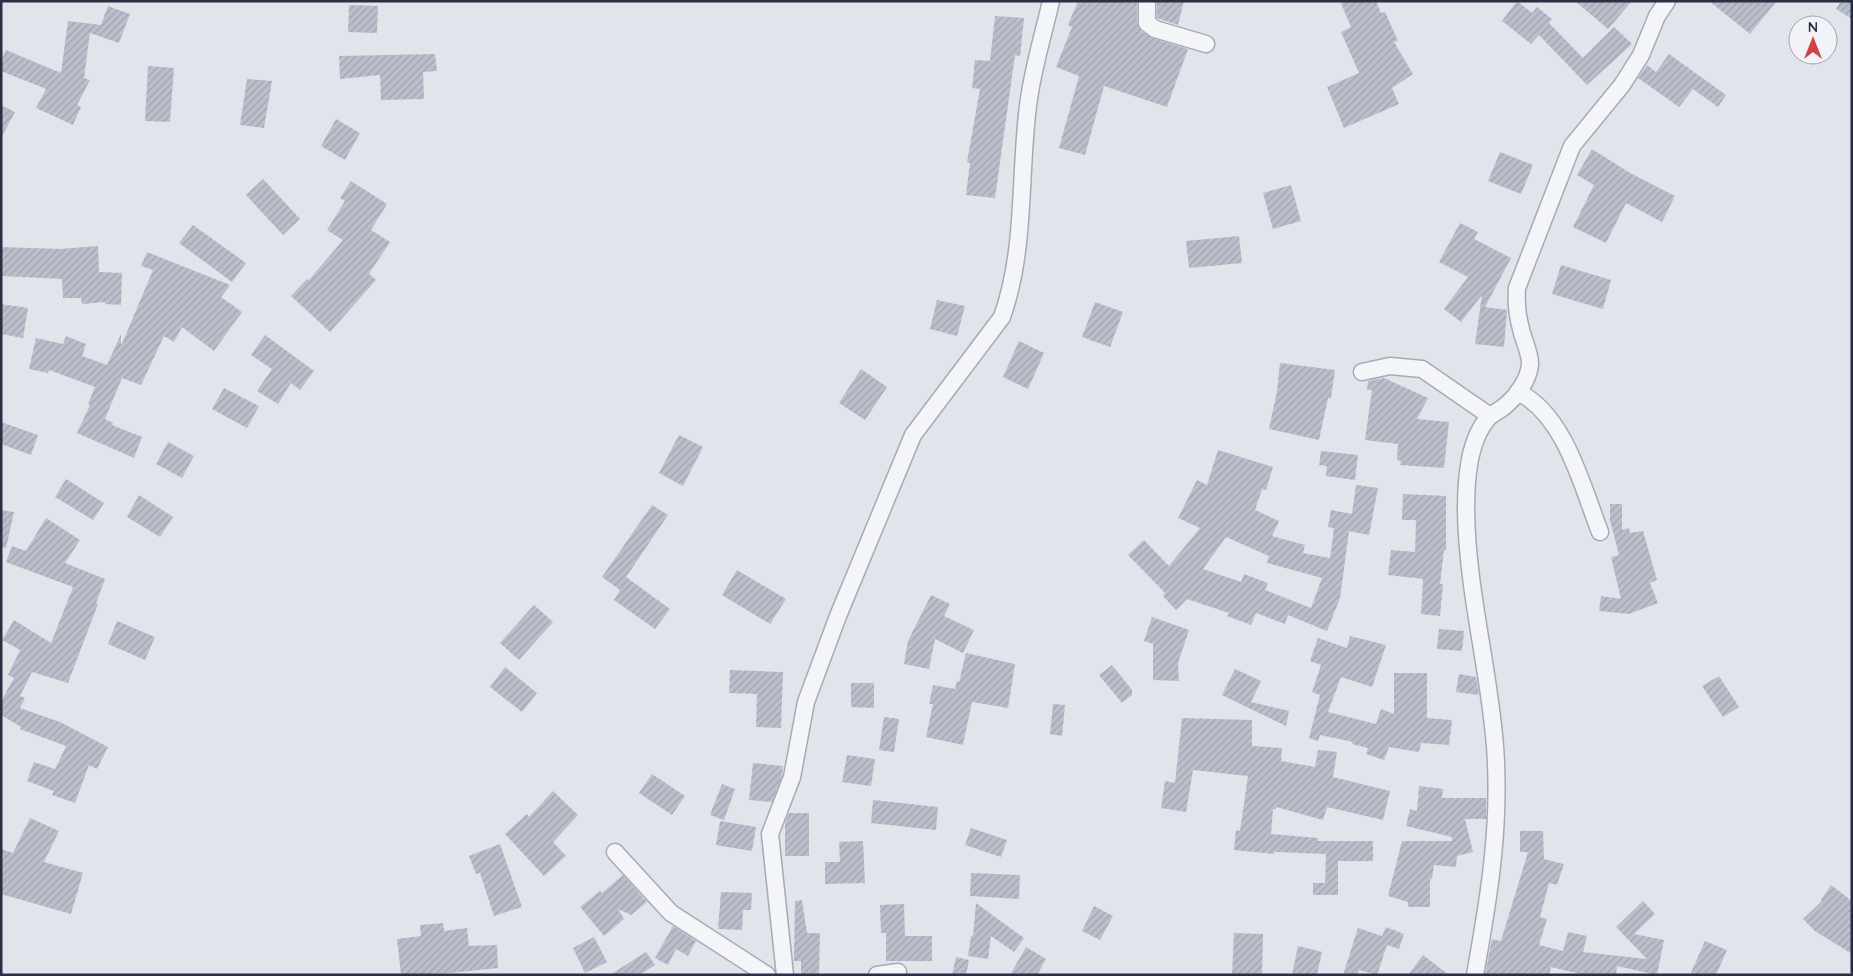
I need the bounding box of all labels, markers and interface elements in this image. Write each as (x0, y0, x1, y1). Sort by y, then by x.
north arrow (1788, 15, 1838, 65)
text: N (1808, 18, 1818, 36)

